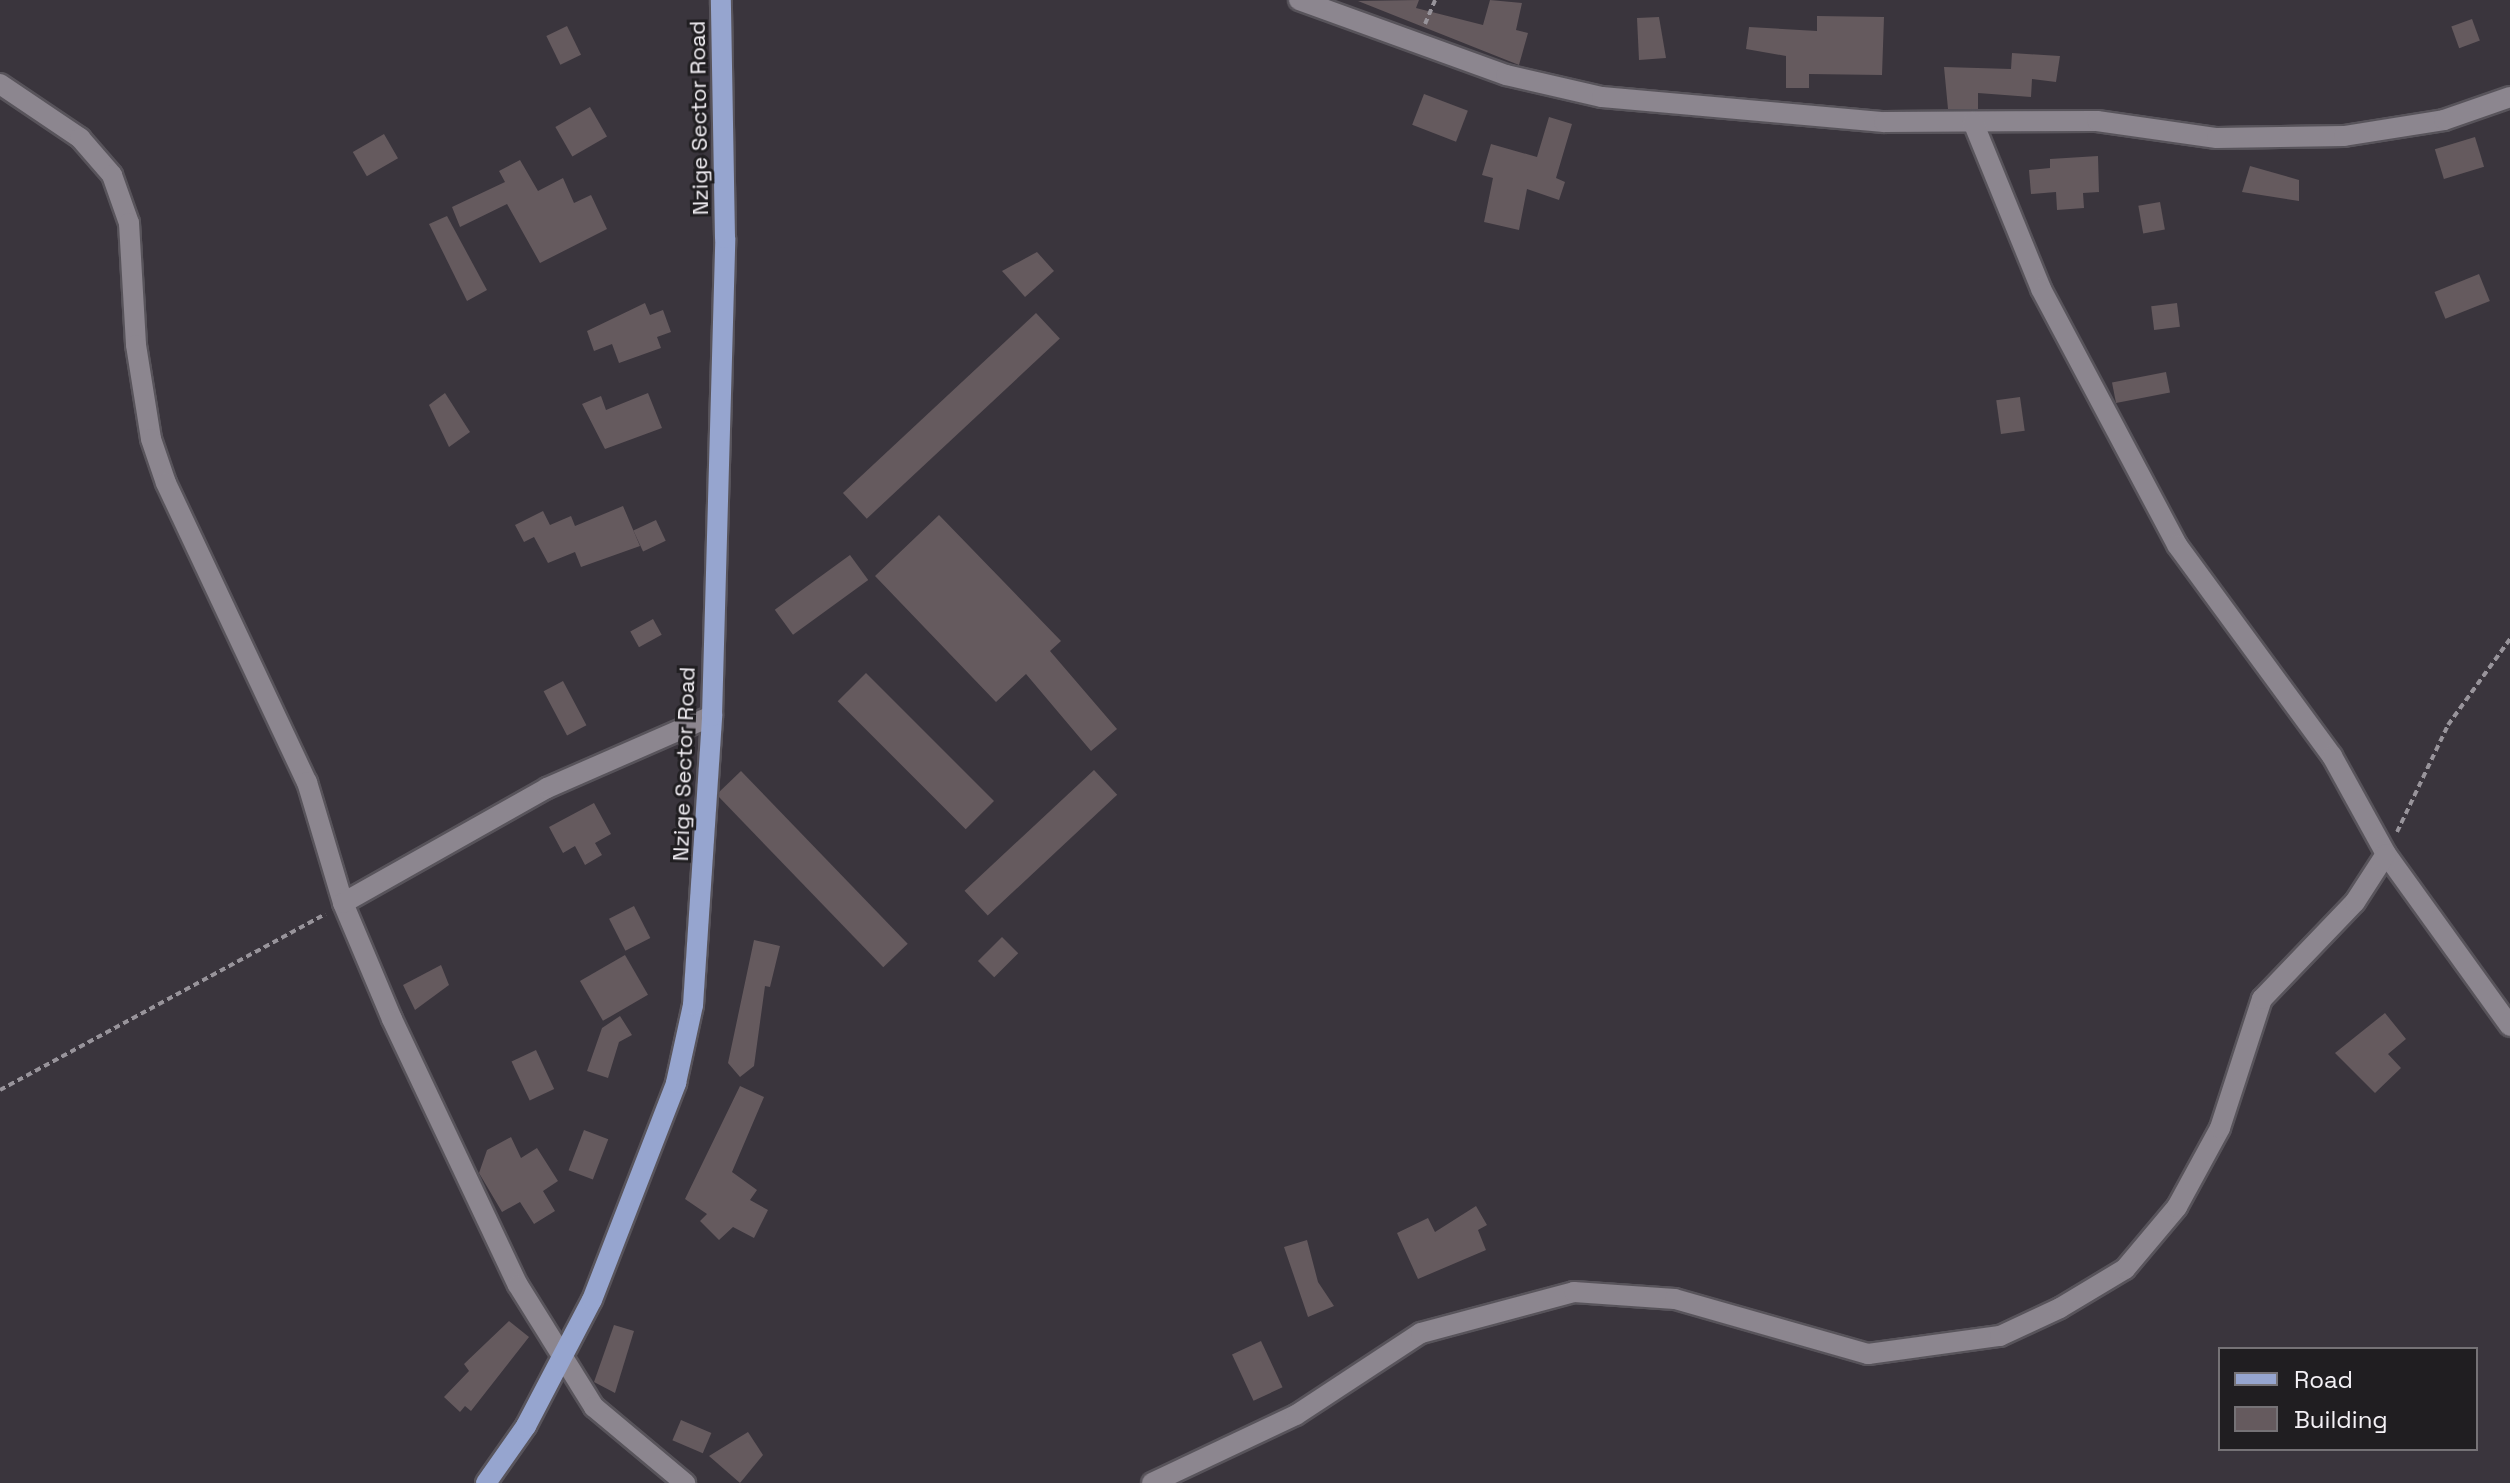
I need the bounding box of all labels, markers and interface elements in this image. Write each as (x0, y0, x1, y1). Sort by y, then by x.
street label: Nzige Sector Road (684, 20, 714, 216)
street label: Nzige Sector Road (667, 666, 701, 862)
legend (2218, 1347, 2478, 1451)
text: Road (2294, 1364, 2353, 1395)
text: Building (2294, 1404, 2388, 1435)

